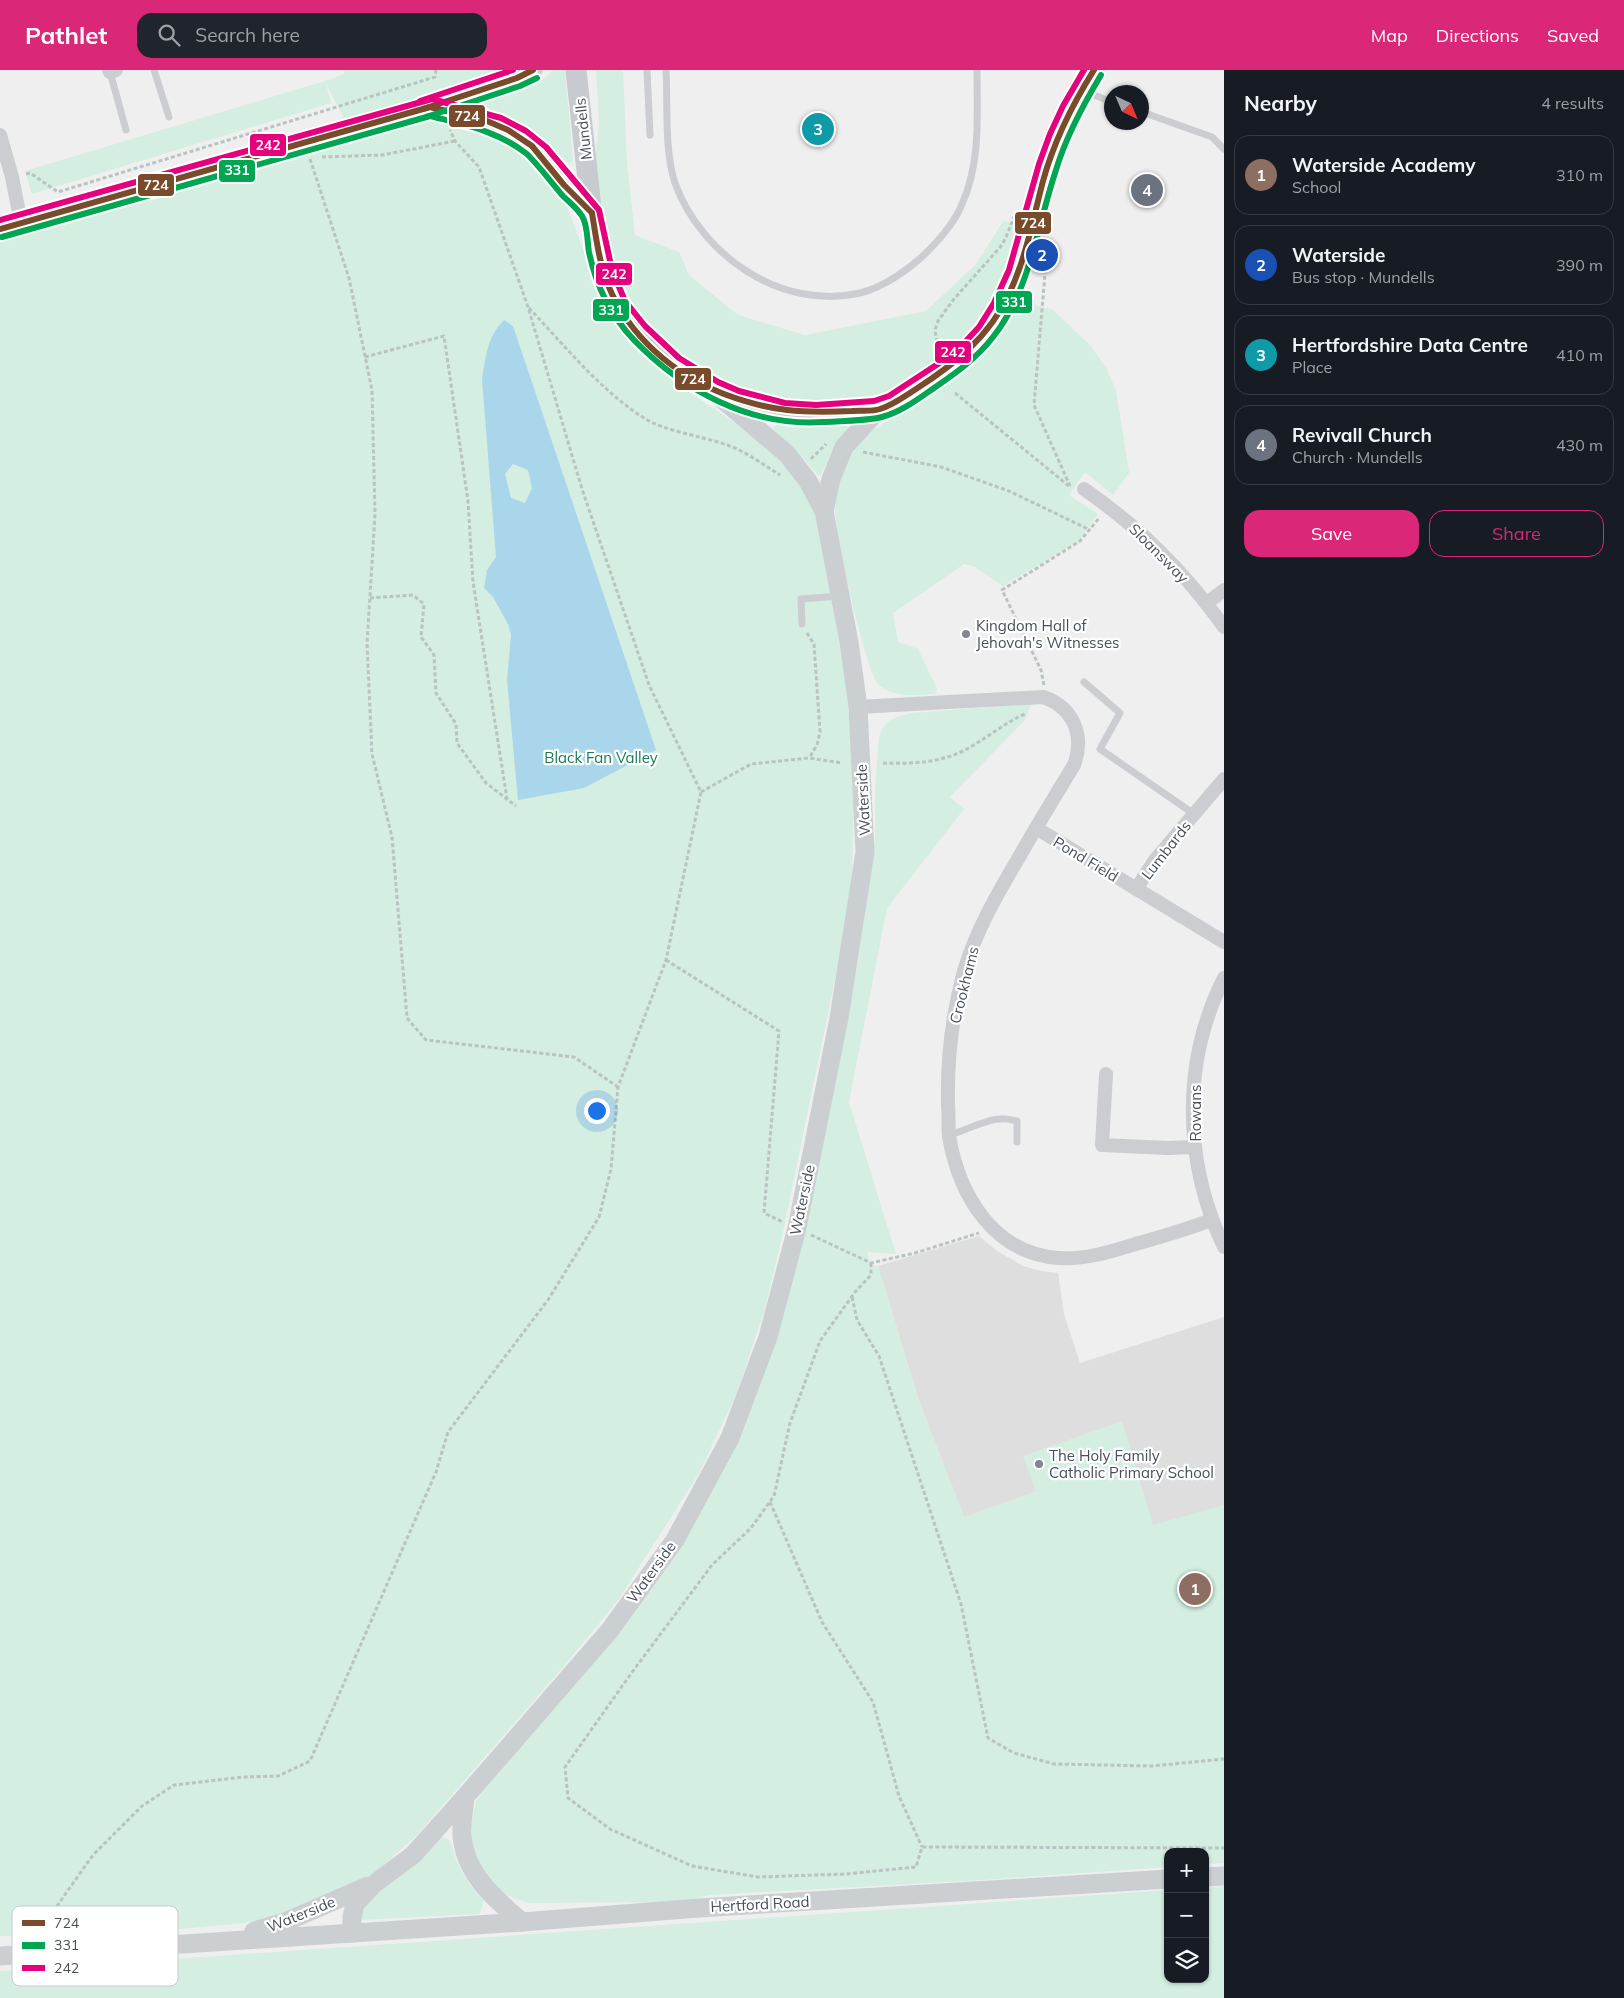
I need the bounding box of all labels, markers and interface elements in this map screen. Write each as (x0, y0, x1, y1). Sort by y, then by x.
search box (137, 13, 487, 58)
text: Pathlet (25, 20, 107, 50)
icon: search (155, 21, 183, 49)
text: Search here (195, 23, 300, 47)
text: Map (1371, 24, 1408, 47)
text: Directions (1436, 24, 1519, 47)
text: Saved (1547, 24, 1599, 47)
north arrow (1104, 85, 1149, 130)
text: Nearby (1244, 90, 1317, 116)
text: 4 results (1541, 93, 1604, 113)
street label: Mundells (570, 97, 596, 161)
line badge: 724 (448, 104, 486, 128)
text: 724 (454, 107, 480, 125)
pin: 3 (802, 110, 834, 148)
line badge: 242 (249, 133, 287, 157)
text: 242 (255, 136, 281, 154)
text: Waterside Academy (1292, 153, 1476, 177)
line badge: 331 (218, 159, 256, 183)
text: 331 (224, 161, 250, 179)
text: 1 (1256, 165, 1266, 185)
text: 310 m (1556, 165, 1603, 185)
pin: 4 (1131, 171, 1163, 209)
line badge: 724 (137, 173, 175, 197)
text: 724 (143, 176, 169, 194)
text: School (1292, 177, 1341, 197)
line badge: 724 (1014, 211, 1052, 235)
text: 724 (1020, 214, 1046, 232)
pin: 2 (1026, 236, 1058, 274)
text: Waterside (1292, 243, 1386, 267)
text: 2 (1256, 255, 1266, 275)
text: 390 m (1556, 255, 1603, 275)
line badge: 242 (595, 262, 633, 286)
text: 242 (601, 265, 627, 283)
text: Bus stop · Mundells (1292, 267, 1435, 287)
line badge: 331 (995, 290, 1033, 314)
text: 331 (1001, 293, 1027, 311)
line badge: 331 (592, 298, 630, 322)
text: 331 (598, 301, 624, 319)
text: Hertfordshire Data Centre (1292, 333, 1528, 357)
line badge: 242 (934, 340, 972, 364)
text: 242 (940, 343, 966, 361)
text: 3 (1256, 345, 1266, 365)
text: 410 m (1556, 345, 1603, 365)
text: Place (1292, 357, 1332, 377)
line badge: 724 (674, 367, 712, 391)
text: 724 (680, 370, 706, 388)
text: Revivall Church (1292, 423, 1432, 447)
text: 4 (1256, 435, 1266, 455)
text: 430 m (1556, 435, 1603, 455)
text: Church · Mundells (1292, 447, 1423, 467)
button: Save (1244, 510, 1419, 557)
button: Share (1429, 510, 1604, 557)
street label: Sloansway (1125, 519, 1193, 587)
place label: Kingdom Hall of Jehovah's Witnesses (976, 616, 1120, 652)
marker: Kingdom Hall of Jehovah's Witnesses (960, 628, 972, 640)
park label: Black Fan Valley (544, 748, 658, 767)
street label: Waterside (852, 764, 874, 836)
street label: Lumbards (1137, 817, 1195, 883)
street label: Pond Field (1050, 832, 1122, 886)
street label: Crookhams (945, 944, 983, 1026)
street label: Rowans (1186, 1085, 1205, 1141)
your location (584, 1098, 610, 1124)
street label: Waterside (785, 1163, 819, 1237)
place label: The Holy Family Catholic Primary School (1049, 1446, 1214, 1482)
marker: The Holy Family Catholic Primary School (1033, 1458, 1045, 1470)
street label: Waterside (622, 1537, 680, 1607)
pin: 1 (1179, 1570, 1211, 1608)
map controls (1164, 1848, 1209, 1983)
button: + (1164, 1848, 1209, 1893)
street label: Waterside (264, 1892, 338, 1936)
street label: Hertford Road (710, 1892, 810, 1916)
button: − (1164, 1893, 1209, 1938)
legend (12, 1906, 178, 1986)
text: 724 (54, 1914, 80, 1932)
text: 331 (54, 1936, 79, 1954)
button: layers (1164, 1938, 1209, 1983)
text: 242 (54, 1959, 79, 1977)

